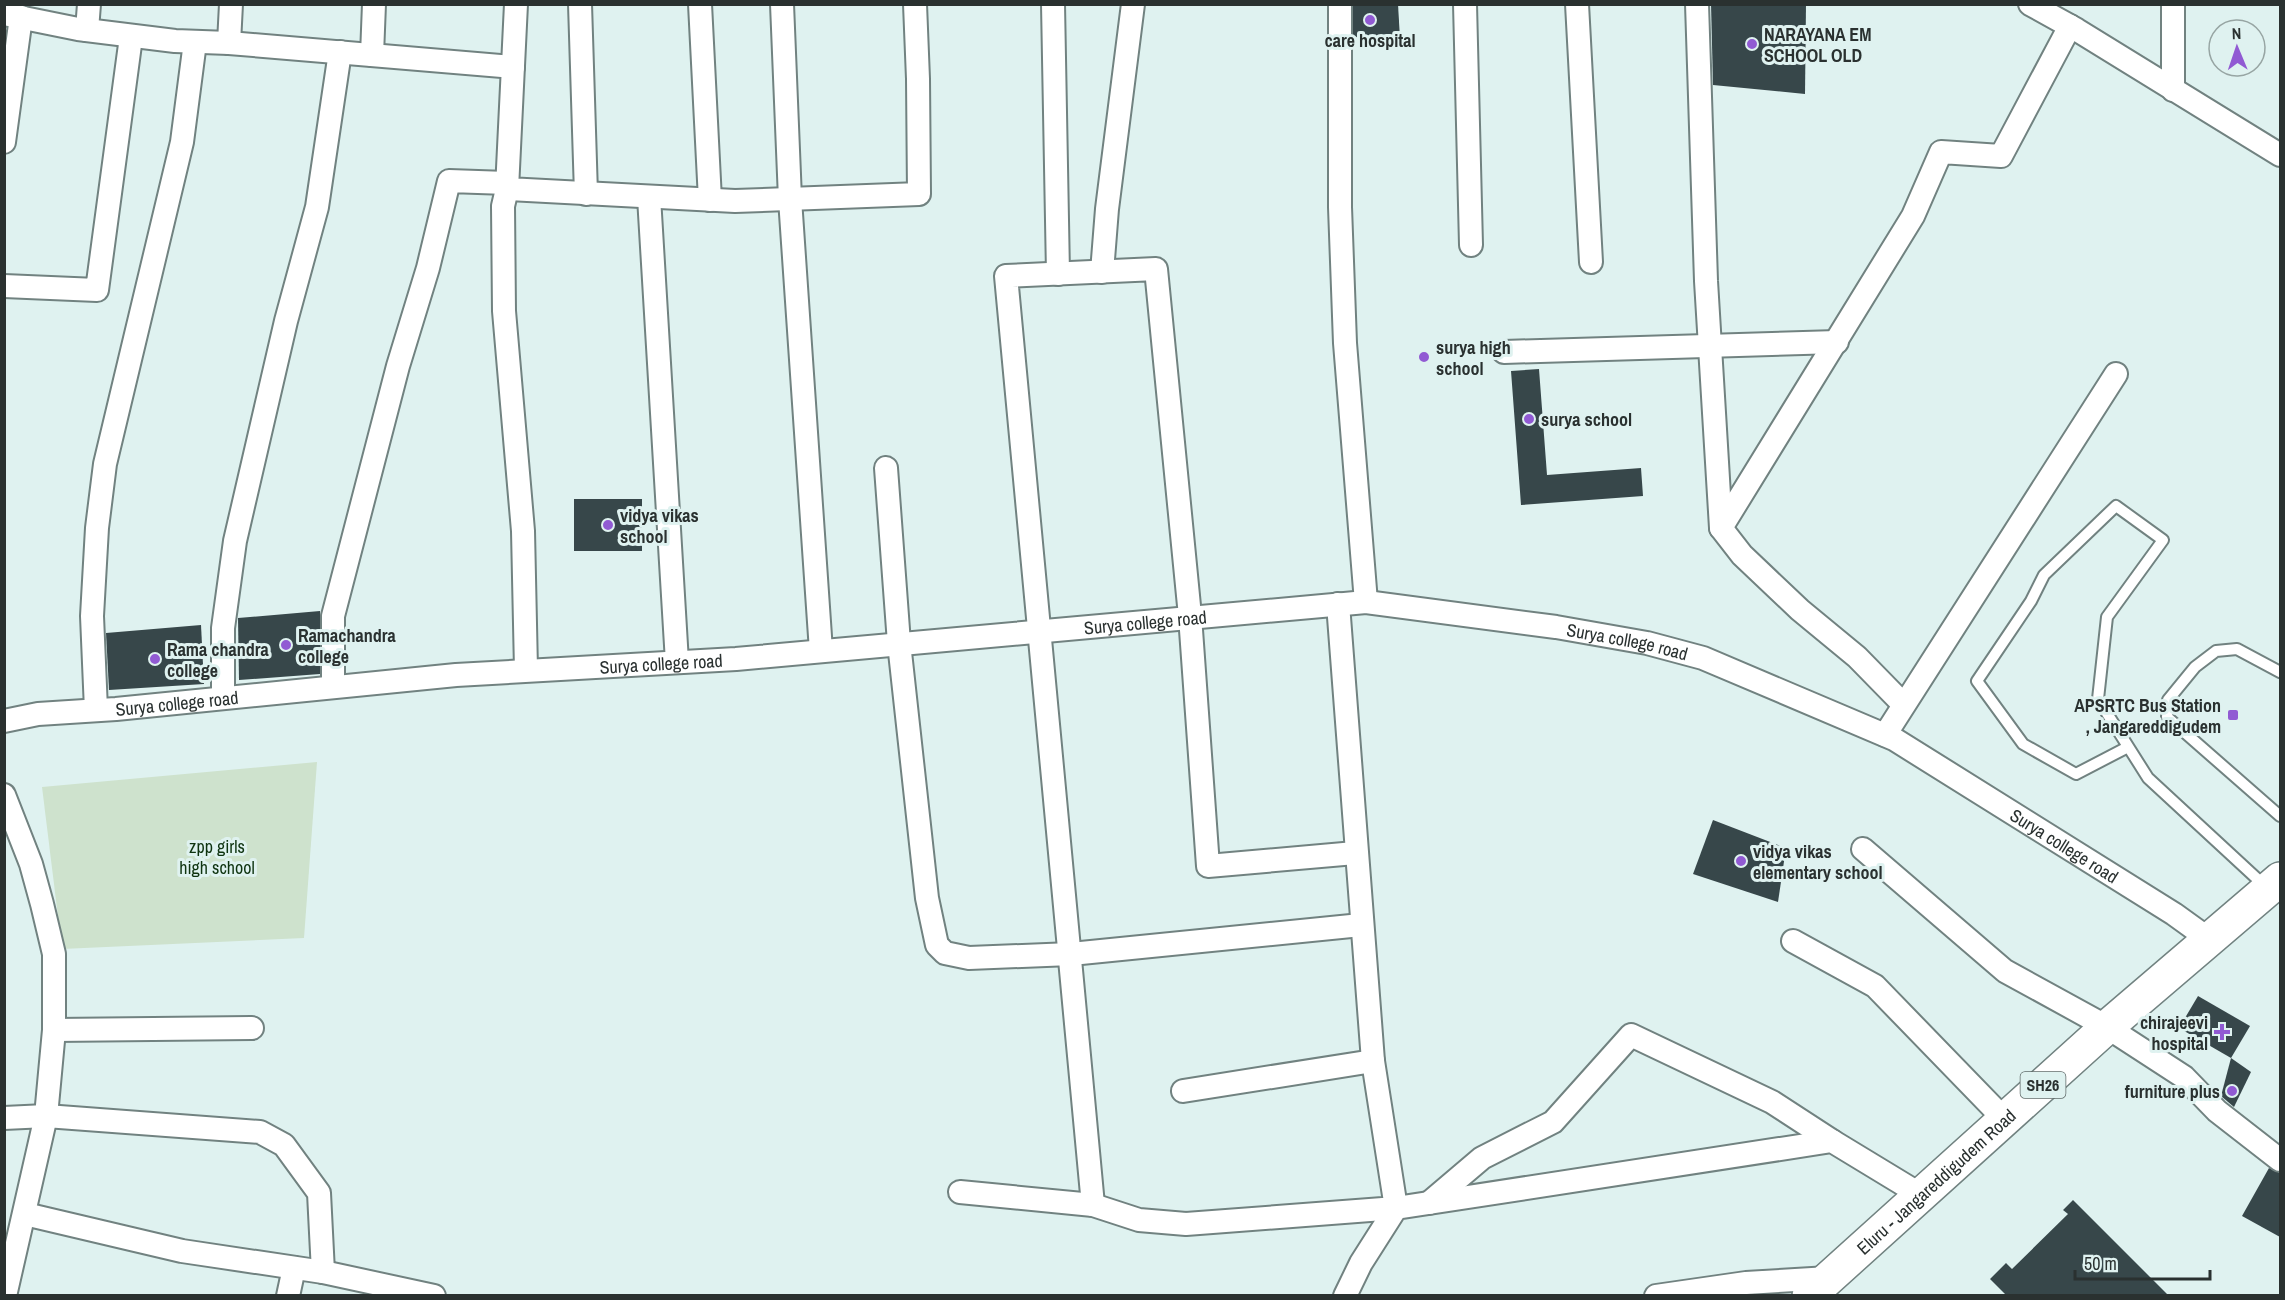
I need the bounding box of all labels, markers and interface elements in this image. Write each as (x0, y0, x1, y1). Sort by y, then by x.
marker: care hospital (1363, 13, 1377, 27)
north arrow (2207, 18, 2267, 78)
place label: NARAYANA EM SCHOOL OLD (1764, 22, 1871, 68)
text: N (2231, 22, 2242, 44)
place label: care hospital (1324, 28, 1416, 53)
marker: NARAYANA EM SCHOOL OLD (1745, 37, 1759, 51)
place label: surya high school (1436, 335, 1511, 381)
marker: surya high school (1417, 350, 1431, 364)
place label: surya school (1541, 407, 1632, 432)
marker: surya school (1522, 412, 1536, 426)
place label: vidya vikas school (620, 503, 699, 549)
marker: vidya vikas school (601, 518, 615, 532)
street label: Surya college road (1083, 604, 1208, 640)
street label: Surya college road (1565, 617, 1691, 666)
place label: Ramachandra college (298, 623, 396, 669)
place label: Rama chandra college (167, 637, 270, 683)
marker: Ramachandra college (279, 638, 293, 652)
street label: Surya college road (599, 647, 723, 679)
marker: Rama chandra college (148, 652, 162, 666)
street label: Surya college road (114, 684, 239, 721)
place label: APSRTC Bus Station , Jangareddigudem (2074, 693, 2221, 739)
marker: APSRTC Bus Station , Jangareddigudem (2226, 708, 2240, 722)
street label: Surya college road (2006, 802, 2123, 889)
park label: zpp girls high school (179, 834, 255, 880)
place label: vidya vikas elementary school (1753, 839, 1883, 885)
marker: vidya vikas elementary school (1734, 854, 1748, 868)
place label: chirajeevi hospital (2140, 1010, 2208, 1056)
marker: chirajeevi hospital (2213, 1023, 2231, 1041)
road number: SH26 (2020, 1072, 2066, 1098)
place label: furniture plus (2125, 1079, 2220, 1104)
marker: furniture plus (2225, 1084, 2239, 1098)
street label: Eluru - Jangareddigudem Road (1851, 1103, 2021, 1260)
scale bar (2075, 1243, 2210, 1281)
text: 50 m (2084, 1251, 2117, 1276)

